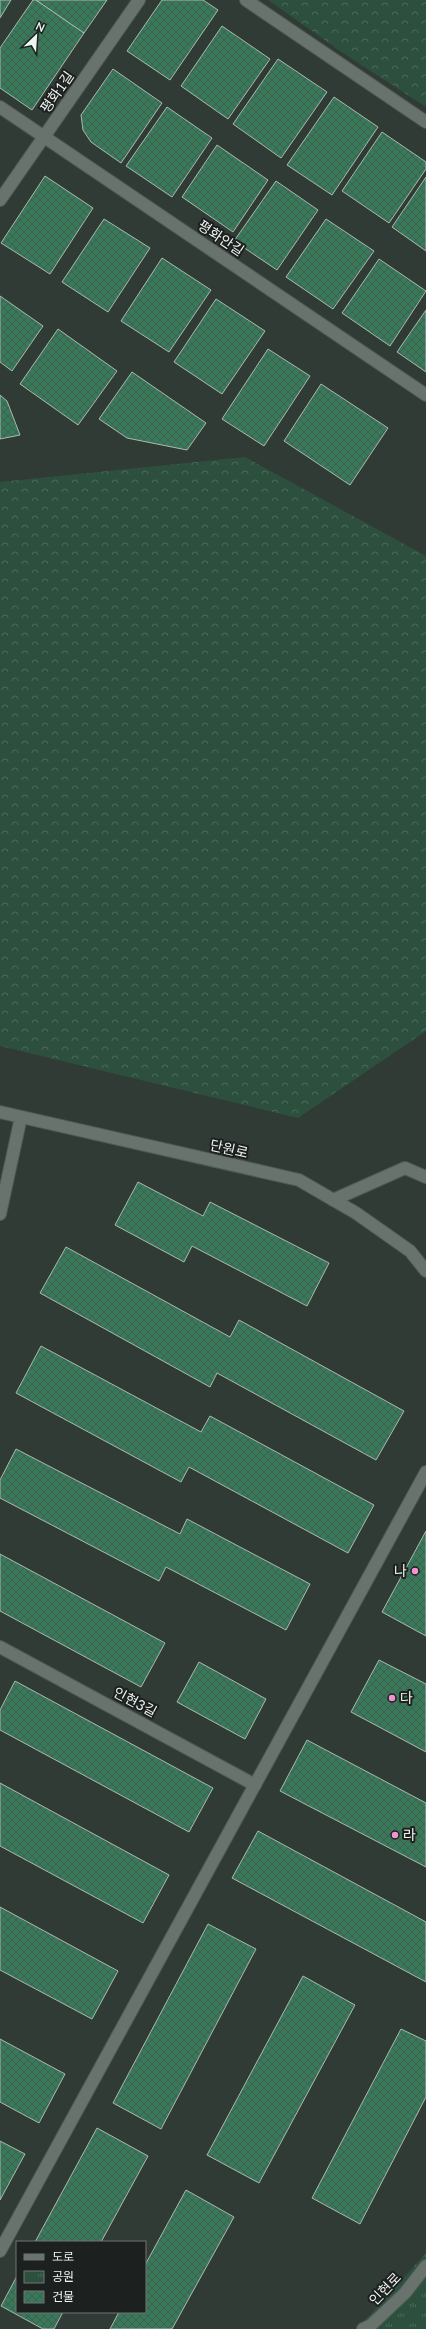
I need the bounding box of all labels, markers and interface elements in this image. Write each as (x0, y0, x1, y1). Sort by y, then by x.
north arrow (16, 16, 56, 56)
text: N (34, 19, 47, 34)
street label: 평화1길 (36, 68, 77, 116)
street label: 평화안길 (195, 216, 247, 259)
street label: 단원로 (208, 1136, 250, 1161)
place label: 나 (394, 1562, 407, 1579)
marker: 나 (410, 1566, 420, 1576)
street label: 인현3길 (111, 1683, 160, 1720)
place label: 다 (400, 1689, 413, 1706)
marker: 다 (387, 1693, 397, 1703)
place label: 라 (403, 1826, 416, 1843)
marker: 라 (390, 1830, 400, 1840)
legend (16, 2241, 146, 2313)
text: 도로 (52, 2249, 74, 2264)
text: 공원 (52, 2269, 74, 2284)
street label: 인현로 (365, 2269, 404, 2308)
text: 건물 (52, 2289, 74, 2304)

